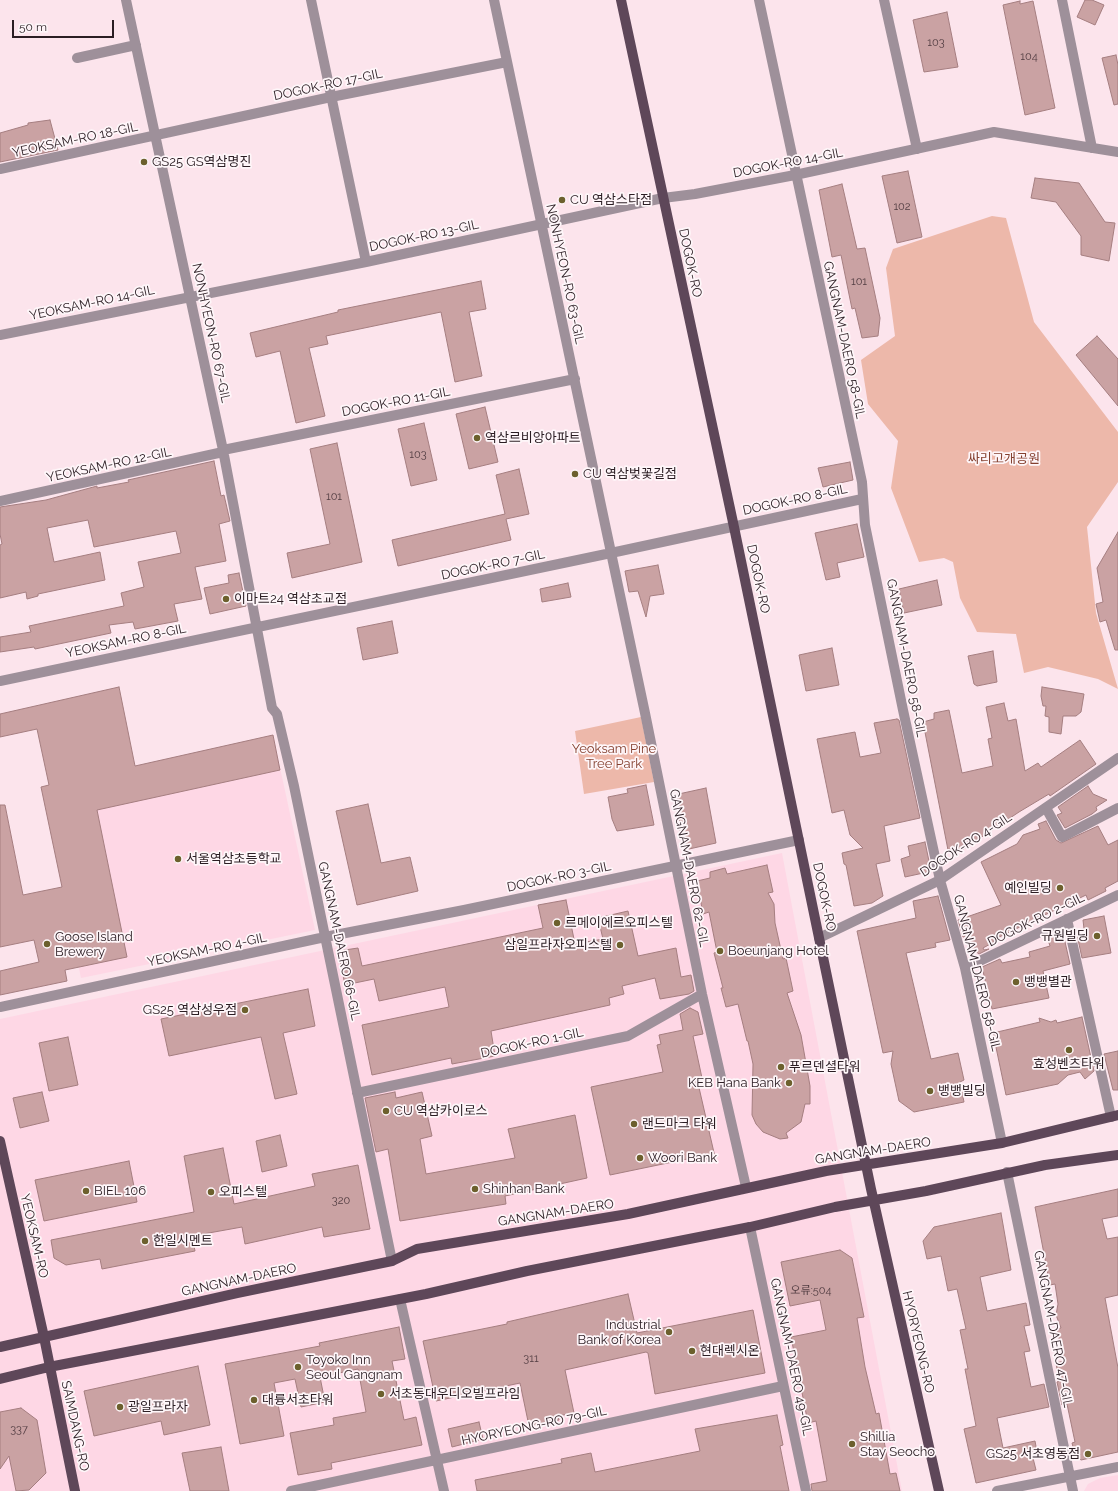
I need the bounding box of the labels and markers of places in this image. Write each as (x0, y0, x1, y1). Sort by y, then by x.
place label: GS25 GS역삼명진 (152, 154, 251, 170)
marker: GS25 GS역삼명진 (139, 157, 149, 167)
place label: CU 역삼스타점 (570, 192, 652, 208)
marker: CU 역삼스타점 (557, 195, 567, 205)
place label: 역삼르비앙아파트 (485, 430, 581, 446)
marker: 역삼르비앙아파트 (472, 433, 482, 443)
place label: CU 역삼벚꽃길점 (583, 466, 677, 482)
marker: CU 역삼벚꽃길점 (570, 469, 580, 479)
place label: 이마트24 역삼초교점 (234, 591, 347, 607)
marker: 이마트24 역삼초교점 (221, 594, 231, 604)
place label: 서울역삼초등학교 (186, 851, 282, 867)
marker: 서울역삼초등학교 (173, 854, 183, 864)
place label: 예인빌딩 (1004, 880, 1052, 896)
marker: 예인빌딩 (1055, 883, 1065, 893)
place label: 르메이에르오피스텔 (565, 915, 673, 931)
marker: 르메이에르오피스텔 (552, 918, 562, 928)
place label: 규원빌딩 (1041, 928, 1089, 944)
place label: Goose Island Brewery (55, 929, 133, 960)
marker: 규원빌딩 (1092, 931, 1102, 941)
place label: 삼일프라자오피스텔 (504, 937, 612, 953)
marker: Goose Island Brewery (42, 939, 52, 949)
marker: 삼일프라자오피스텔 (615, 940, 625, 950)
place label: Boeunjang Hotel (728, 943, 829, 959)
marker: Boeunjang Hotel (715, 946, 725, 956)
place label: 뱅뱅별관 (1024, 974, 1072, 990)
marker: 뱅뱅별관 (1011, 977, 1021, 987)
place label: GS25 역삼성우점 (143, 1002, 237, 1018)
marker: GS25 역삼성우점 (240, 1005, 250, 1015)
marker: 효성벤츠타워 (1064, 1045, 1074, 1055)
place label: 효성벤츠타워 (1033, 1056, 1105, 1072)
place label: 푸르덴셜타워 (789, 1059, 861, 1075)
marker: 푸르덴셜타워 (776, 1062, 786, 1072)
place label: KEB Hana Bank (688, 1075, 781, 1091)
marker: KEB Hana Bank (784, 1078, 794, 1088)
place label: 뱅뱅빌딩 (938, 1083, 986, 1099)
marker: 뱅뱅빌딩 (925, 1086, 935, 1096)
place label: CU 역삼카이로스 (394, 1103, 488, 1119)
marker: CU 역삼카이로스 (381, 1106, 391, 1116)
place label: 랜드마크 타워 (642, 1116, 717, 1132)
marker: 랜드마크 타워 (629, 1119, 639, 1129)
place label: Woori Bank (648, 1150, 717, 1166)
marker: Woori Bank (635, 1153, 645, 1163)
place label: Shinhan Bank (483, 1181, 565, 1197)
place label: BIEL 106 (94, 1183, 146, 1199)
place label: 오피스텔 (219, 1184, 267, 1200)
marker: Shinhan Bank (470, 1184, 480, 1194)
marker: BIEL 106 (81, 1186, 91, 1196)
marker: 오피스텔 (206, 1187, 216, 1197)
place label: 한일시멘트 (153, 1233, 213, 1249)
marker: 한일시멘트 (140, 1236, 150, 1246)
place label: Industrial Bank of Korea (577, 1317, 661, 1348)
marker: Industrial Bank of Korea (664, 1327, 674, 1337)
place label: 현대렉시온 (700, 1343, 760, 1359)
marker: 현대렉시온 (687, 1346, 697, 1356)
place label: Toyoko Inn Seoul Gangnam (306, 1352, 402, 1383)
marker: Toyoko Inn Seoul Gangnam (293, 1362, 303, 1372)
place label: 서초동대우디오빌프라임 (389, 1386, 521, 1402)
marker: 서초동대우디오빌프라임 (376, 1389, 386, 1399)
place label: 대륭서초타워 (262, 1392, 334, 1408)
marker: 대륭서초타워 (249, 1395, 259, 1405)
place label: 광일프라자 (128, 1399, 188, 1415)
marker: 광일프라자 (115, 1402, 125, 1412)
place label: Shillia Stay Seocho (860, 1429, 935, 1460)
marker: Shillia Stay Seocho (847, 1439, 857, 1449)
place label: GS25 서초영동점 (986, 1446, 1080, 1462)
marker: GS25 서초영동점 (1083, 1449, 1093, 1459)

